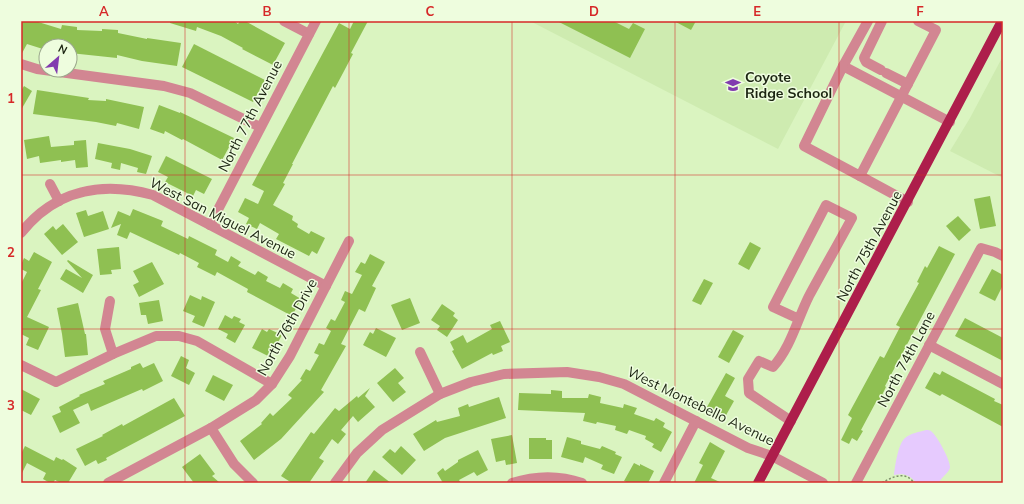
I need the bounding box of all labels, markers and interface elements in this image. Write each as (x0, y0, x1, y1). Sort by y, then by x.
text: A (99, 3, 109, 19)
text: B (263, 3, 272, 19)
text: C (426, 3, 435, 19)
text: D (589, 3, 599, 19)
text: E (753, 3, 761, 19)
text: F (916, 3, 924, 19)
north arrow (38, 38, 78, 78)
text: N (56, 41, 70, 57)
street label: North 77th Avenue (214, 57, 286, 175)
place label: Coyote Ridge School (745, 68, 832, 102)
school or university icon: Coyote Ridge School (724, 76, 742, 94)
text: 1 (7, 90, 15, 106)
street label: West San Miguel Avenue (147, 173, 299, 263)
street label: North 75th Avenue (832, 187, 906, 305)
text: 2 (7, 244, 15, 260)
street label: North 76th Drive (253, 275, 321, 379)
street label: North 74th Lane (873, 308, 939, 410)
street label: West Montebello Avenue (624, 363, 778, 449)
text: 3 (7, 397, 15, 413)

